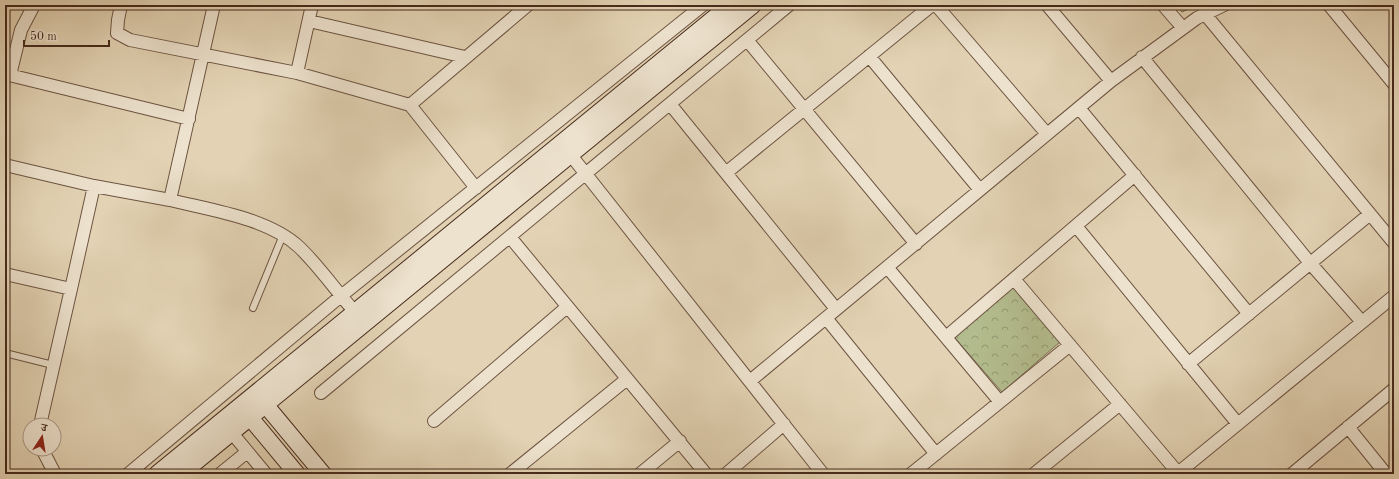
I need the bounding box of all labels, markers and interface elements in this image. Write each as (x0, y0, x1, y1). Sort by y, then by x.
scale bar (24, 22, 109, 48)
text: 50 m (30, 30, 57, 43)
north arrow (22, 417, 62, 457)
text: उ (39, 423, 49, 435)

